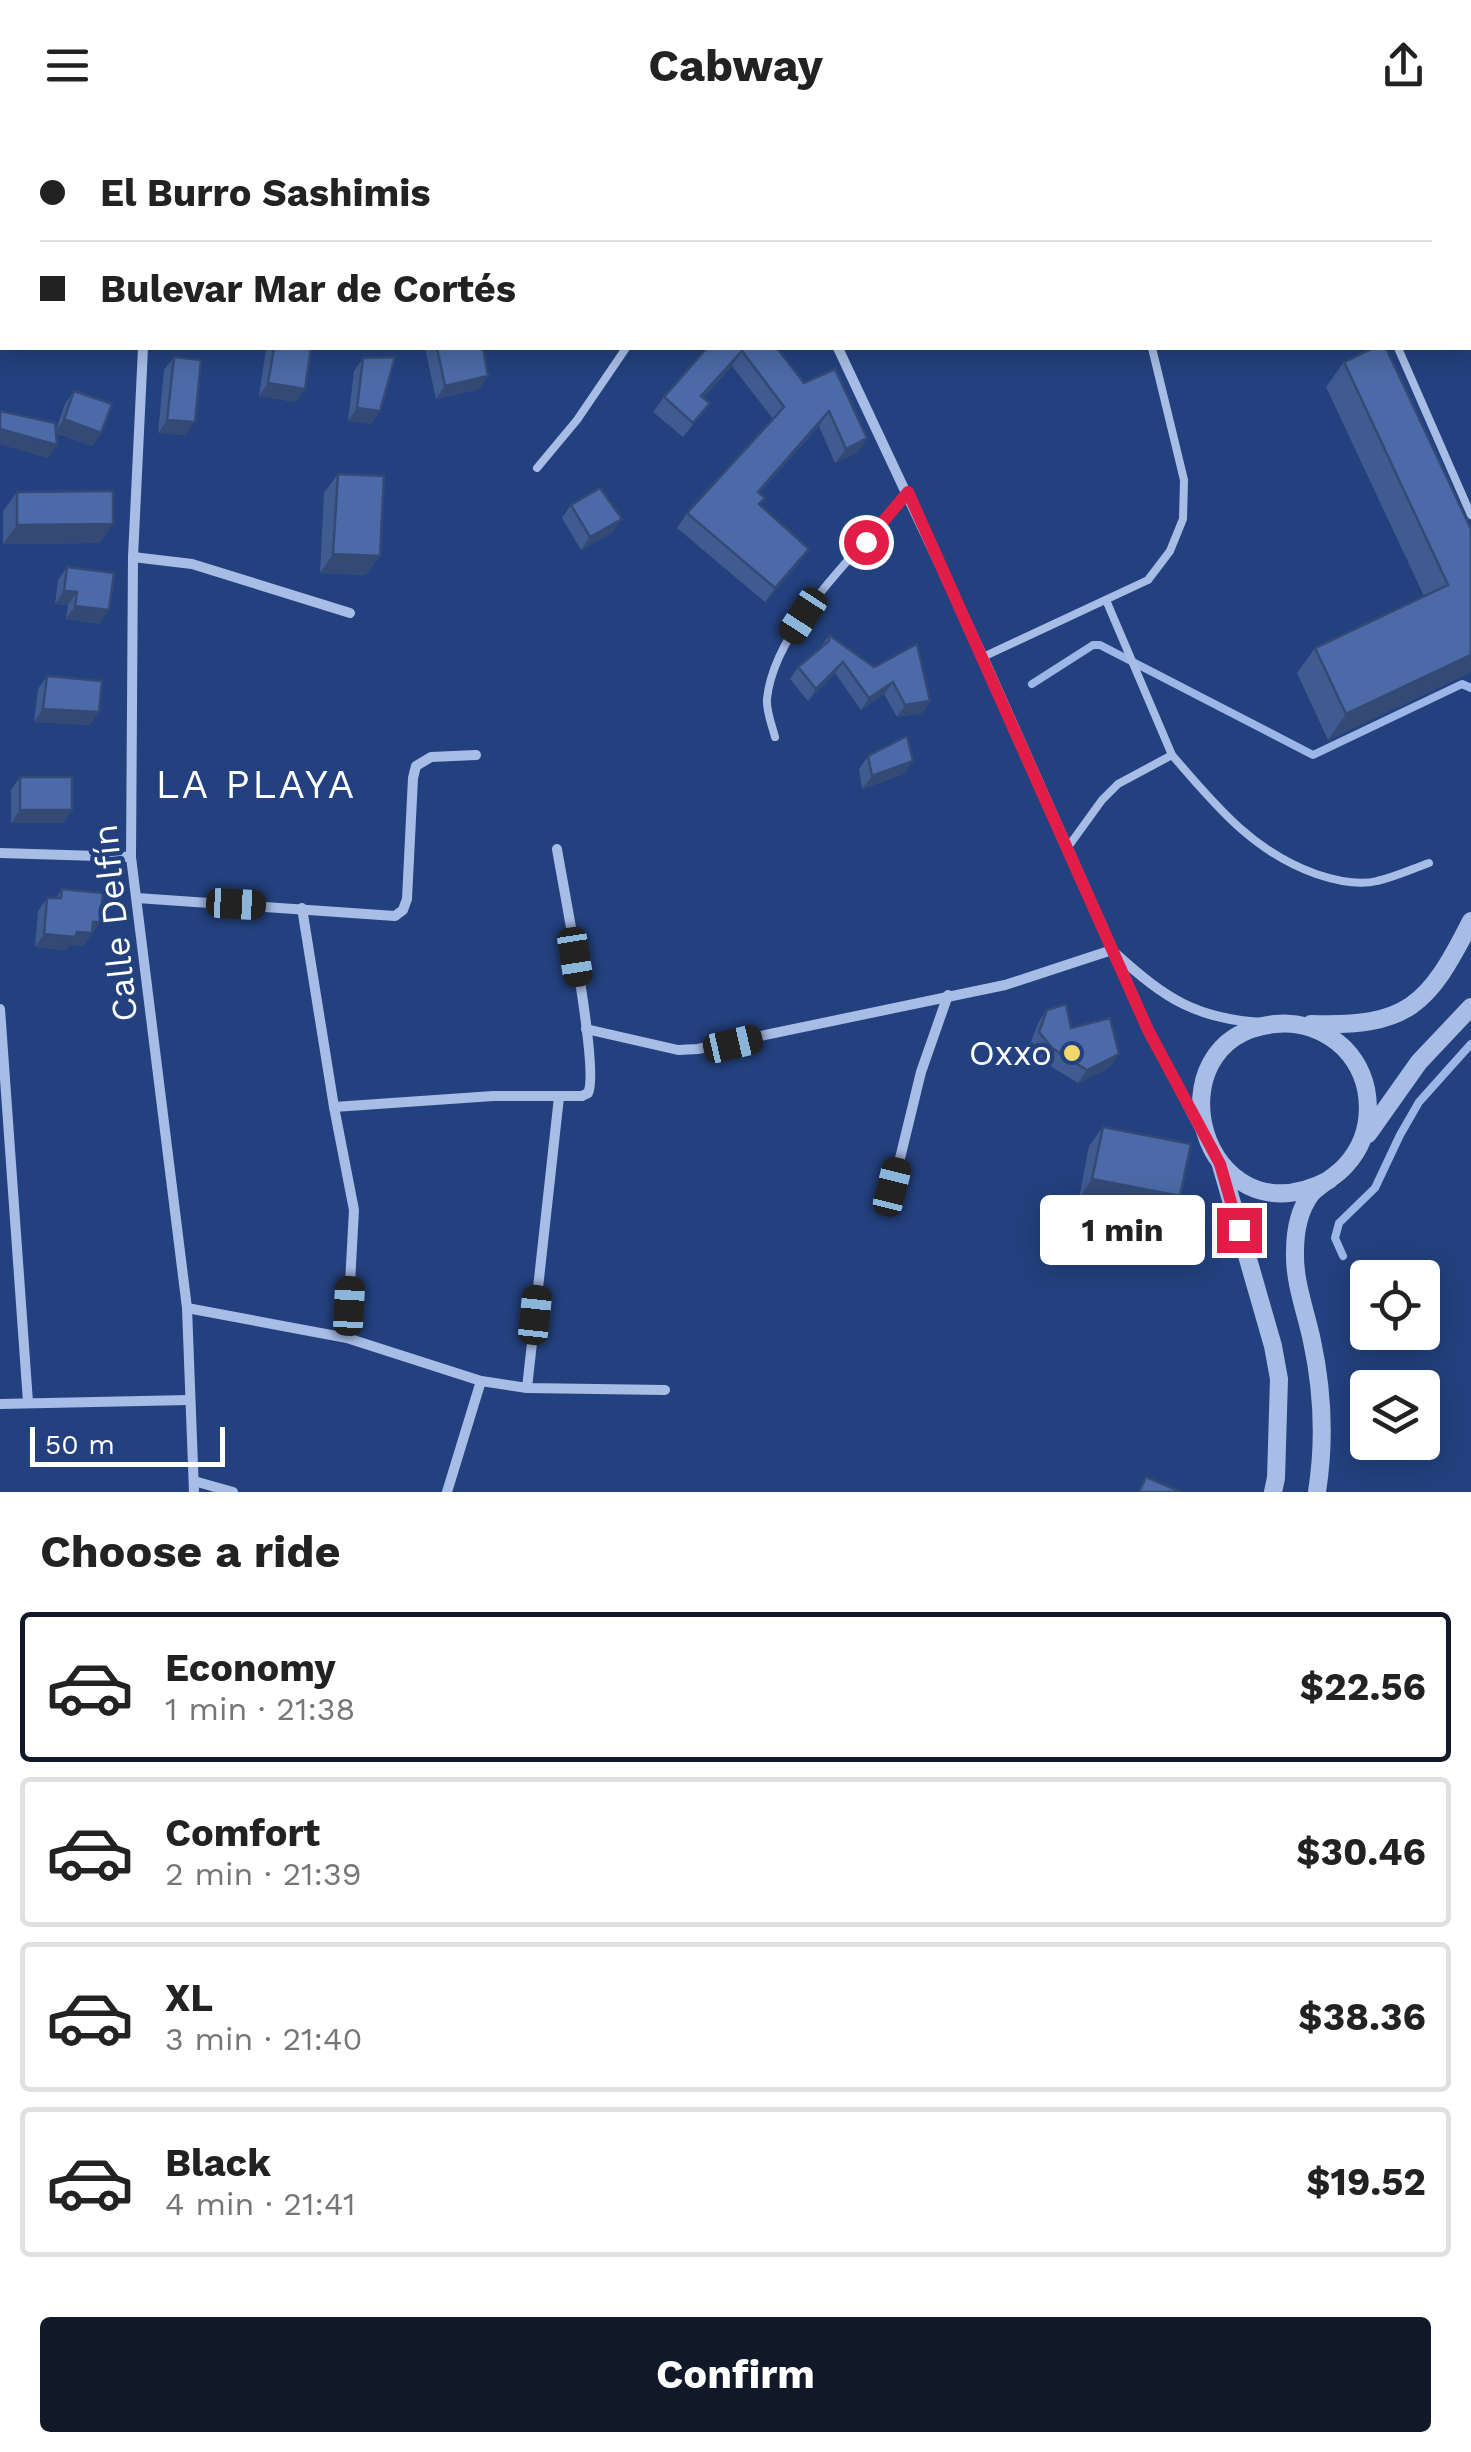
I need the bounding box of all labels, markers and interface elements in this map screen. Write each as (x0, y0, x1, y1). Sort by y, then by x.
icon: menu (40, 38, 95, 93)
icon: share (1376, 38, 1431, 93)
text: Cabway (648, 39, 823, 92)
text: El Burro Sashimis (100, 171, 431, 215)
text: Bulevar Mar de Cortés (100, 267, 516, 311)
route start (844, 520, 889, 565)
car (774, 583, 832, 649)
district label: LA PLAYA (155, 761, 357, 808)
street label: Calle Delfín (84, 822, 146, 1024)
car (205, 887, 267, 921)
car (555, 925, 595, 989)
car (700, 1023, 766, 1065)
place label: Oxxo (969, 1032, 1052, 1074)
marker: Oxxo (1061, 1042, 1083, 1064)
car (870, 1154, 914, 1220)
callout: 1 min (1039, 1195, 1204, 1265)
route end (1217, 1208, 1262, 1253)
text: 1 min (1081, 1211, 1164, 1249)
map controls (1350, 1260, 1440, 1460)
button: locate (1350, 1260, 1440, 1350)
car (332, 1275, 366, 1337)
car (517, 1284, 553, 1346)
button: layers (1350, 1370, 1440, 1460)
scale bar (30, 1422, 225, 1466)
text: 50 m (45, 1428, 115, 1461)
text: Choose a ride (40, 1525, 340, 1578)
icon: car (45, 1642, 135, 1732)
text: Economy (165, 1646, 336, 1690)
text: $22.56 (1300, 1665, 1426, 1709)
text: 1 min · 21:38 (165, 1690, 355, 1728)
icon: car (45, 1807, 135, 1897)
text: Comfort (165, 1811, 320, 1855)
text: $30.46 (1296, 1830, 1426, 1874)
text: 2 min · 21:39 (165, 1855, 361, 1893)
icon: car (45, 1972, 135, 2062)
text: XL (165, 1976, 213, 2020)
text: $38.36 (1298, 1995, 1426, 2039)
text: 3 min · 21:40 (165, 2020, 363, 2058)
icon: car (45, 2137, 135, 2227)
text: Black (165, 2141, 271, 2185)
text: $19.52 (1306, 2160, 1426, 2204)
text: 4 min · 21:41 (165, 2185, 355, 2223)
button: Confirm (40, 2317, 1431, 2432)

